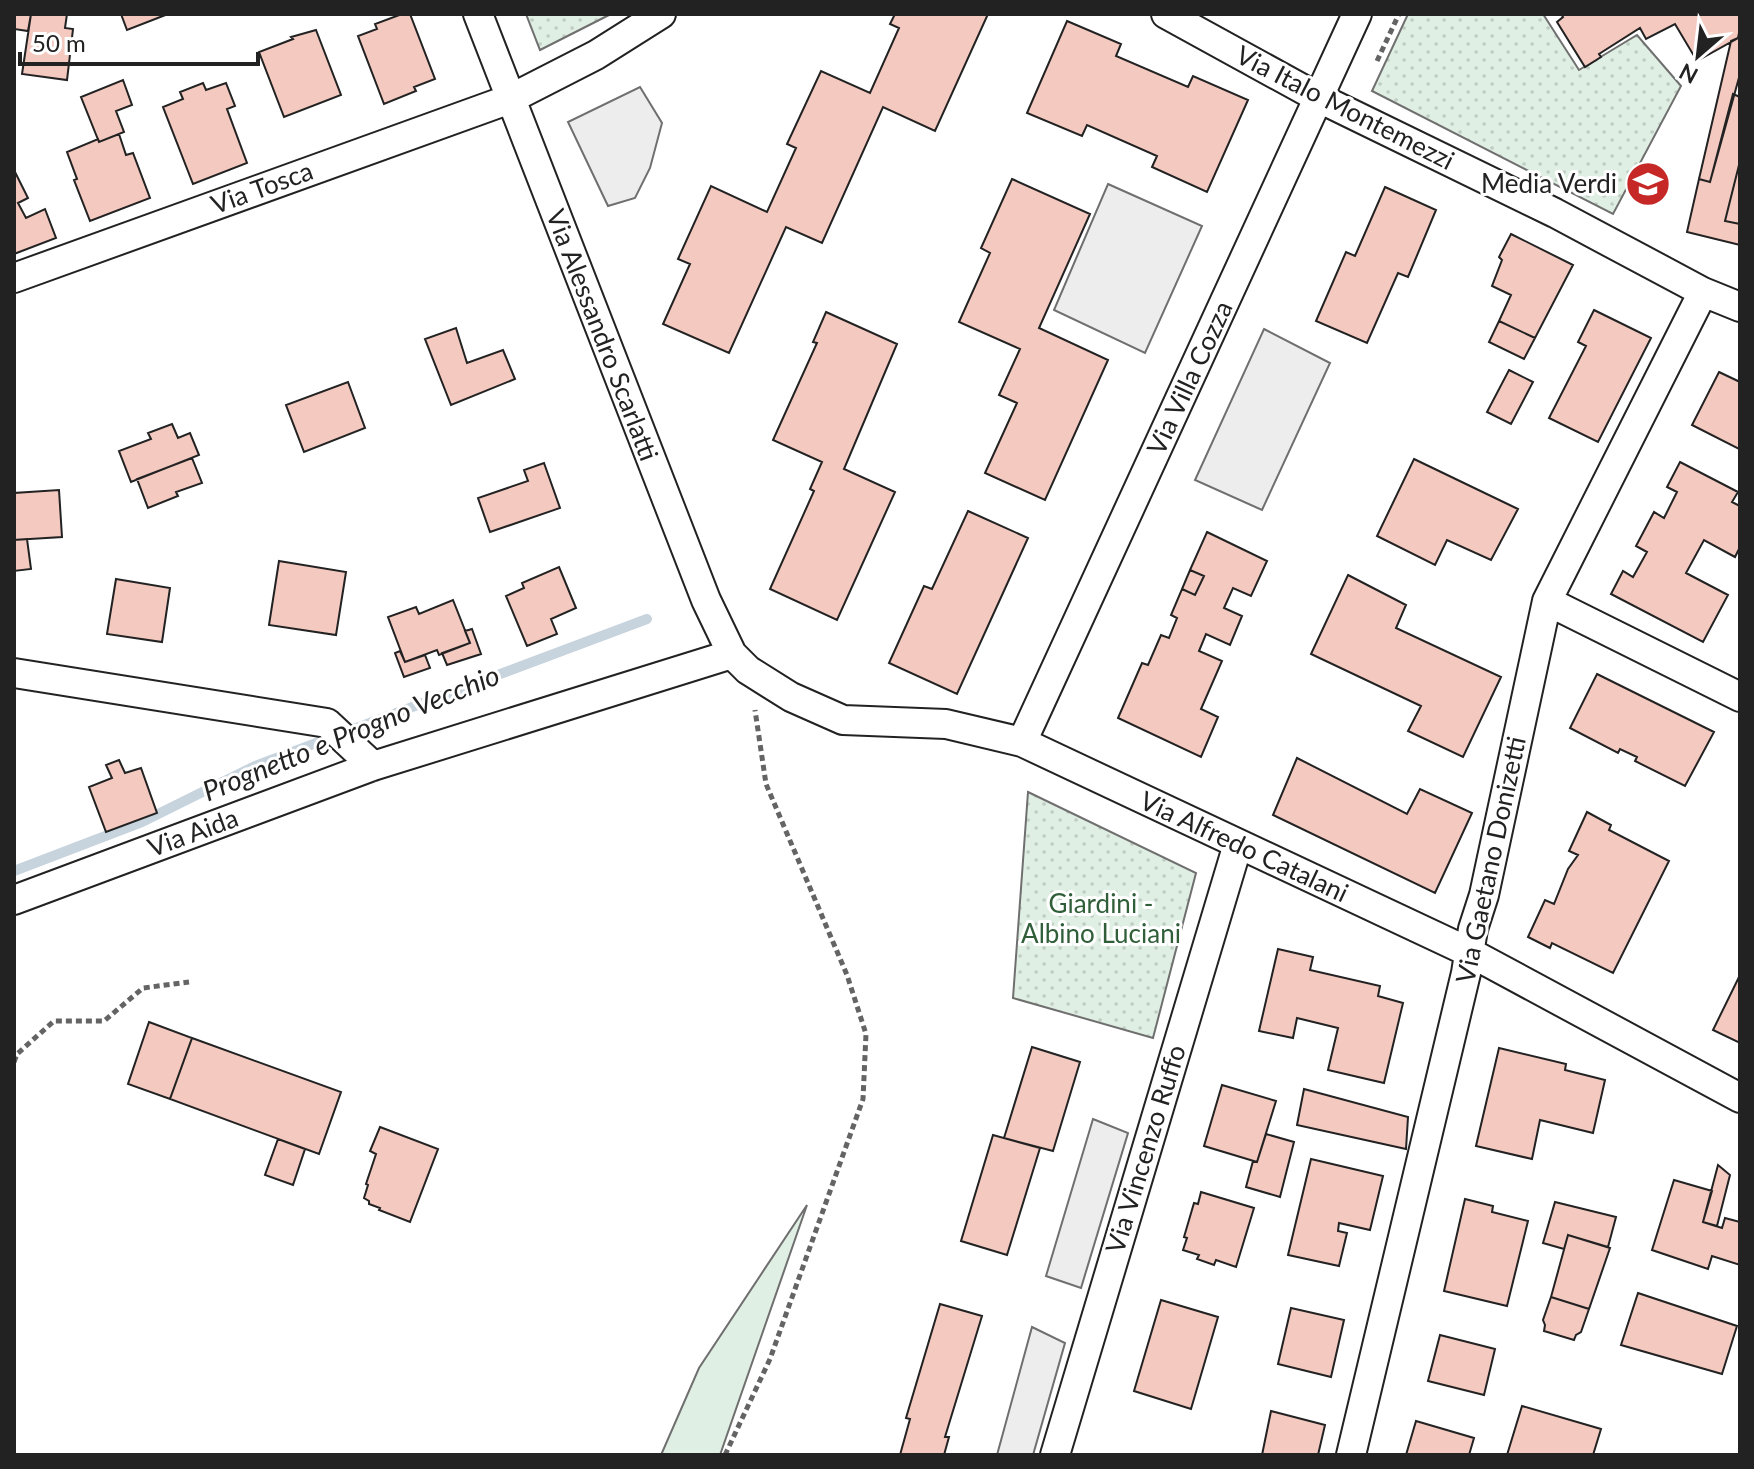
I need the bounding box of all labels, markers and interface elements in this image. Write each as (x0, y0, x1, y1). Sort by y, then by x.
scale bar (20, 16, 258, 66)
north arrow (1658, 16, 1738, 96)
text: 50 m (32, 28, 86, 57)
street label: Via Italo Montemezzi (1231, 38, 1460, 176)
text: N (1675, 58, 1702, 90)
street label: Via Tosca (206, 154, 317, 220)
school or university icon: Media Verdi (1624, 160, 1672, 208)
place label: Media Verdi (1481, 167, 1617, 199)
street label: Via Alessandro Scarlatti (540, 204, 666, 465)
street label: Via Villa Cozza (1139, 295, 1239, 460)
water label: Prognetto e Progno Vecchio (197, 657, 504, 807)
street label: Via Gaetano Donizetti (1448, 733, 1532, 986)
street label: Via Alfredo Catalani (1135, 784, 1354, 908)
street label: Via Aida (143, 801, 242, 863)
park label: Giardini - Albino Luciani (1021, 887, 1181, 949)
street label: Via Vincenzo Ruffo (1098, 1041, 1192, 1257)

